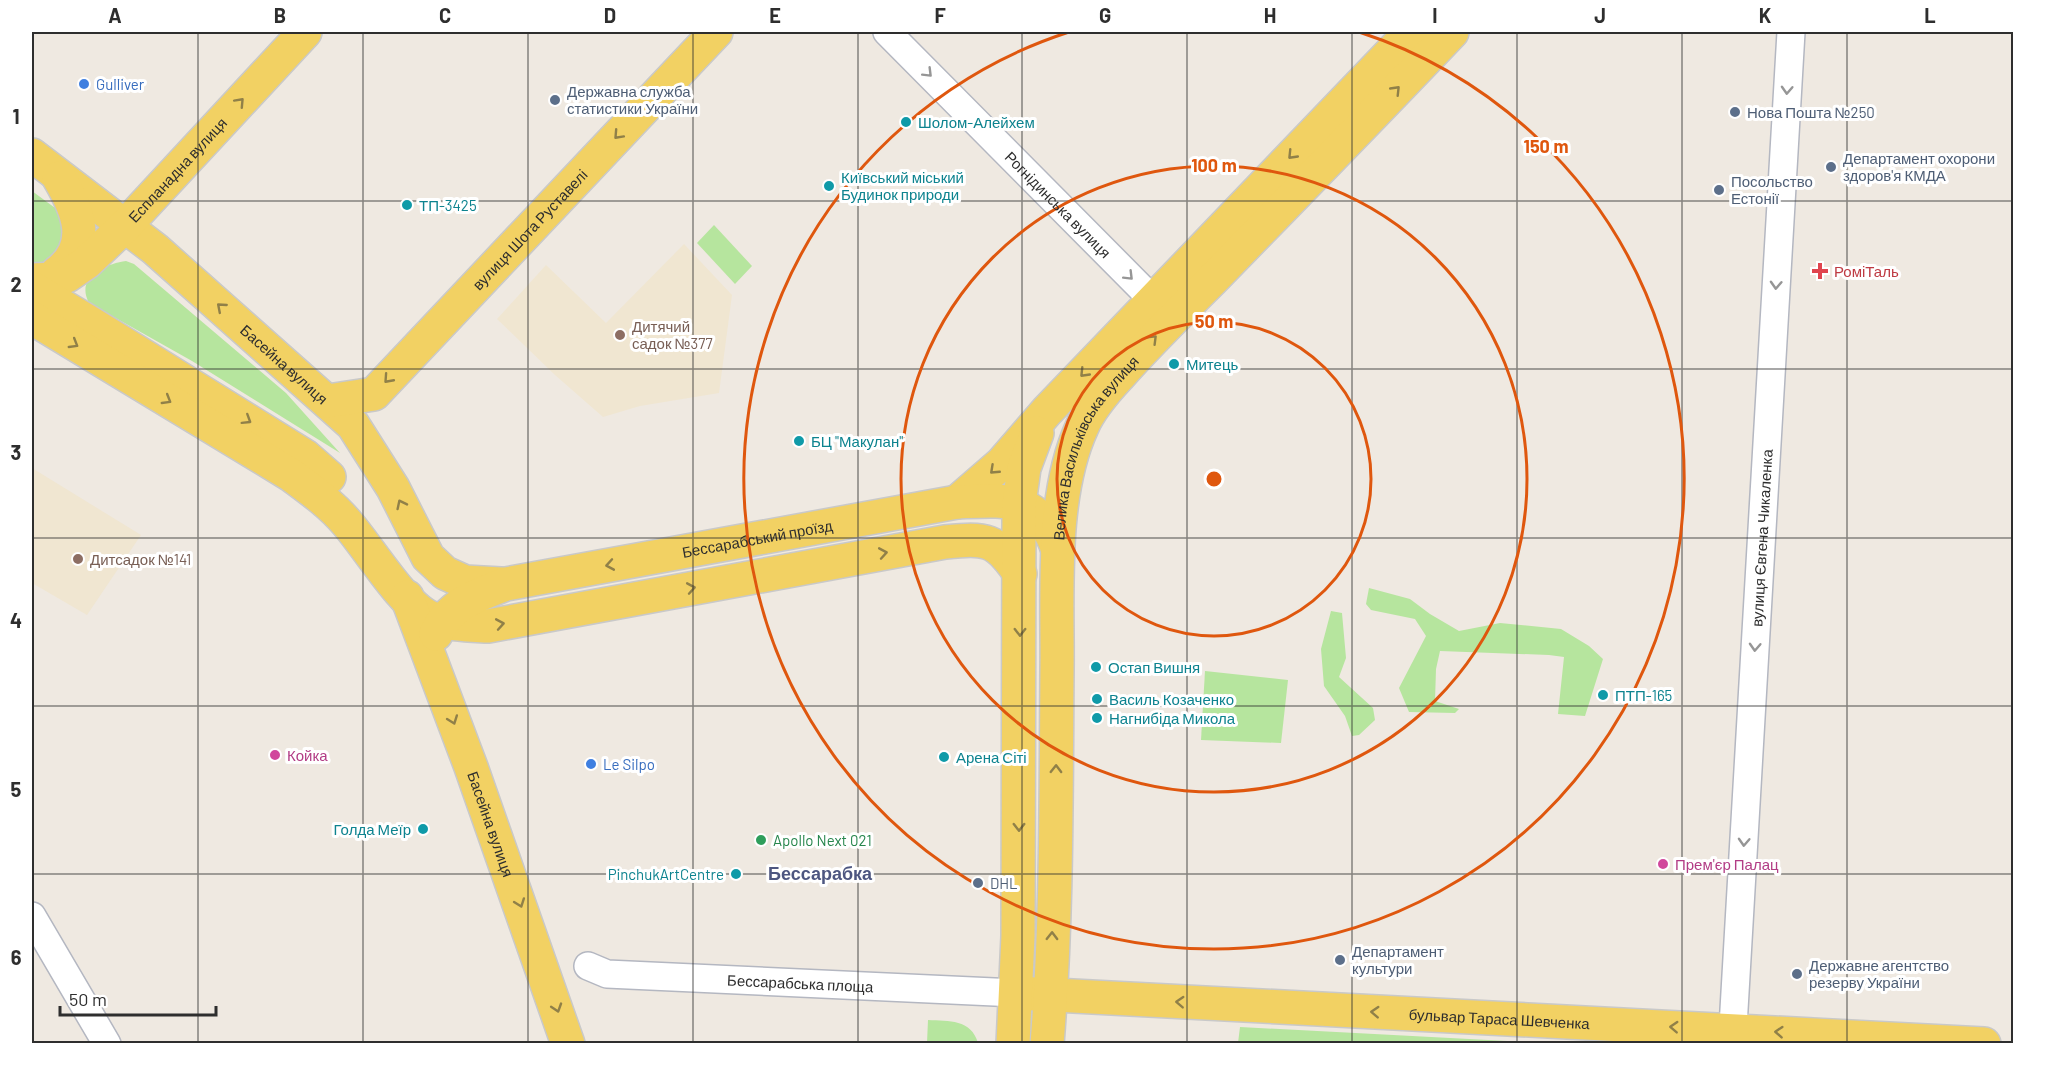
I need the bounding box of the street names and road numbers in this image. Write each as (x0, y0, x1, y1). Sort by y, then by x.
street label: Еспланадна вулиця (124, 114, 230, 226)
street label: Рогнідинська вулиця (1002, 148, 1115, 261)
street label: вулиця Шота Руставелі (468, 165, 591, 293)
street label: Басейна вулиця (237, 321, 332, 408)
street label: Велика Васильківська вулиця (1049, 352, 1142, 541)
street label: вулиця Євгена Чикаленка (1747, 448, 1776, 627)
street label: Бессарабський проїзд (681, 516, 834, 561)
street label: Басейна вулиця (464, 769, 518, 879)
street label: Бессарабська площа (727, 971, 874, 995)
street label: бульвар Тараса Шевченка (1408, 1005, 1591, 1032)

